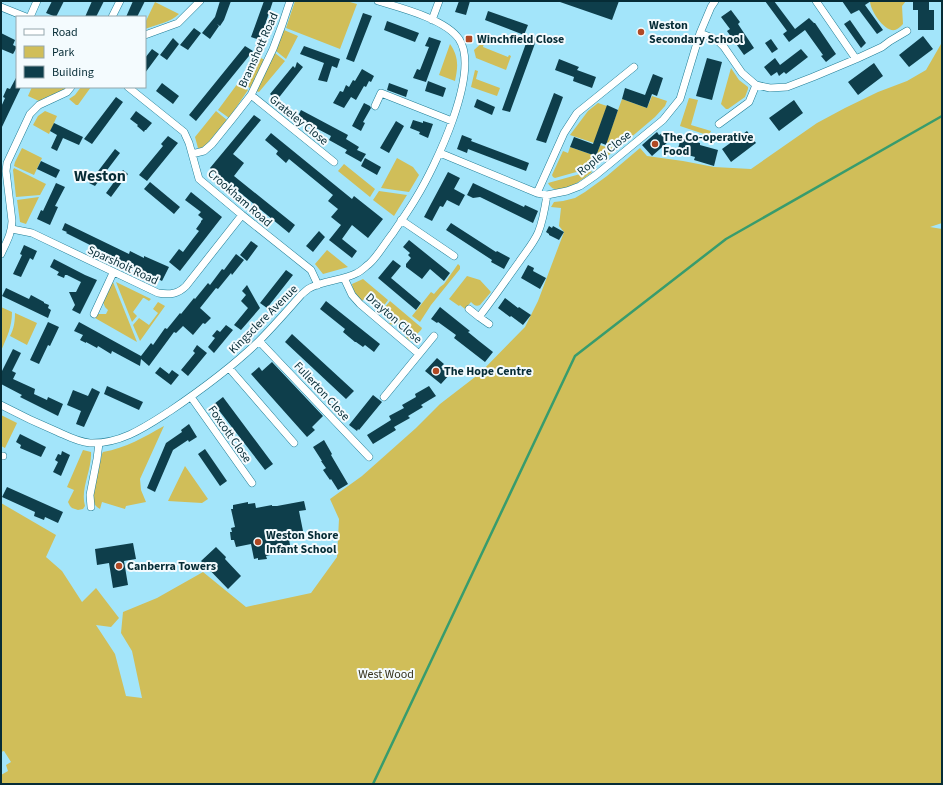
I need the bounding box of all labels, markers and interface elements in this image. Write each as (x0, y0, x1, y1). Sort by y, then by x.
street label: Bramshott Road (234, 10, 283, 91)
legend (16, 16, 146, 88)
place label: Weston Secondary School (649, 17, 744, 48)
text: Road (52, 24, 78, 41)
marker: Weston Secondary School (636, 27, 646, 37)
place label: Winchfield Close (477, 31, 564, 48)
marker: Winchfield Close (464, 34, 474, 44)
text: Park (52, 44, 74, 61)
text: Building (52, 64, 94, 81)
street label: Grateley Close (266, 91, 332, 150)
street label: Ropley Close (574, 127, 635, 180)
place label: The Co-operative Food (663, 129, 753, 160)
marker: The Co-operative Food (650, 139, 660, 149)
district label: Weston (74, 165, 126, 187)
street label: Crookham Road (204, 166, 276, 231)
street label: Sparsholt Road (85, 242, 161, 289)
street label: Kingsclere Avenue (225, 281, 302, 358)
street label: Drayton Close (362, 289, 426, 348)
street label: Fullerton Close (290, 358, 354, 425)
place label: The Hope Centre (444, 363, 532, 380)
marker: The Hope Centre (431, 366, 441, 376)
street label: Foxcott Close (204, 402, 256, 466)
place label: Weston Shore Infant School (266, 527, 338, 558)
marker: Weston Shore Infant School (253, 537, 263, 547)
place label: Canberra Towers (127, 558, 216, 575)
marker: Canberra Towers (114, 561, 124, 571)
park label: West Wood (358, 666, 414, 683)

